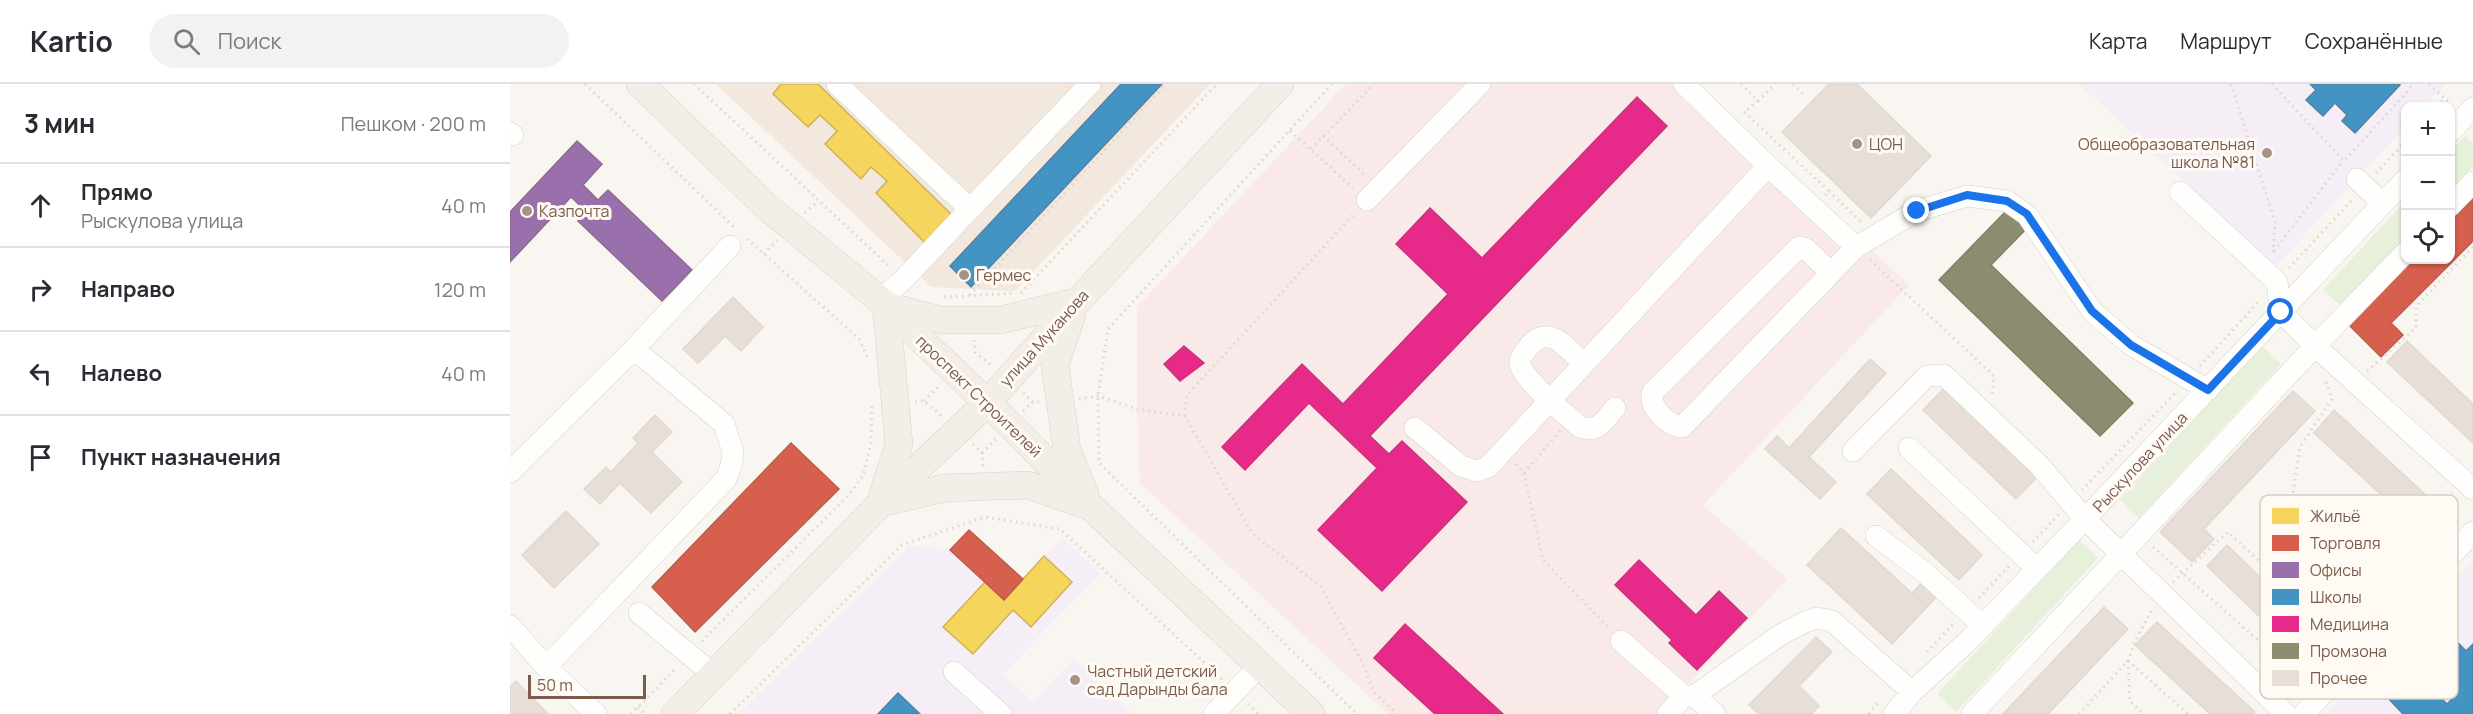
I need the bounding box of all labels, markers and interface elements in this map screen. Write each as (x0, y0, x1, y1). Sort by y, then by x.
search box (149, 14, 569, 68)
text: Kartio (30, 22, 113, 60)
icon: search (170, 25, 203, 58)
text: Поиск (218, 26, 282, 56)
text: Карта (2089, 27, 2147, 55)
text: Маршрут (2180, 27, 2272, 55)
text: Сохранённые (2305, 27, 2443, 55)
map controls (2401, 102, 2455, 264)
button: + (2401, 102, 2455, 156)
text: 3 мин (24, 105, 95, 141)
text: Пешком · 200 m (341, 110, 486, 137)
place label: ЦОН (1869, 133, 1903, 155)
place label: Общеобразовательная школа №81 (2078, 133, 2255, 173)
marker: ЦОН (1850, 137, 1864, 151)
marker: Общеобразовательная школа №81 (2260, 146, 2274, 160)
button: − (2401, 156, 2455, 210)
text: Прямо (81, 177, 153, 207)
icon: ahead (24, 189, 57, 222)
text: 40 m (441, 192, 486, 219)
route end (1903, 197, 1929, 223)
place label: Казпочта (539, 200, 609, 222)
marker: Казпочта (520, 204, 534, 218)
text: Рыскулова улица (81, 207, 243, 234)
button: locate (2401, 210, 2455, 264)
place label: Гермес (976, 264, 1032, 286)
marker: Гермес (957, 268, 971, 282)
icon: right (24, 273, 57, 306)
text: Направо (81, 274, 175, 304)
text: 120 m (434, 276, 486, 303)
street label: улица Муканова (995, 285, 1093, 391)
route start (2267, 298, 2293, 324)
street label: проспект Строителей (911, 330, 1047, 462)
icon: left (24, 357, 57, 390)
text: Налево (81, 358, 162, 388)
text: 40 m (441, 360, 486, 387)
street label: Рыскулова улица (2088, 407, 2192, 517)
icon: arrive (24, 441, 57, 474)
text: Пункт назначения (81, 442, 281, 472)
legend (2260, 495, 2458, 699)
text: Жильё (2310, 505, 2360, 527)
text: Торговля (2310, 532, 2381, 554)
text: Офисы (2310, 559, 2362, 581)
text: Школы (2310, 586, 2362, 608)
text: Медицина (2310, 613, 2389, 635)
text: Промзона (2310, 640, 2387, 662)
place label: Частный детский сад Дарынды бала (1087, 660, 1228, 700)
text: Прочее (2310, 667, 2367, 689)
scale bar (528, 672, 646, 700)
marker: Частный детский сад Дарынды бала (1068, 673, 1082, 687)
text: 50 m (537, 674, 573, 696)

